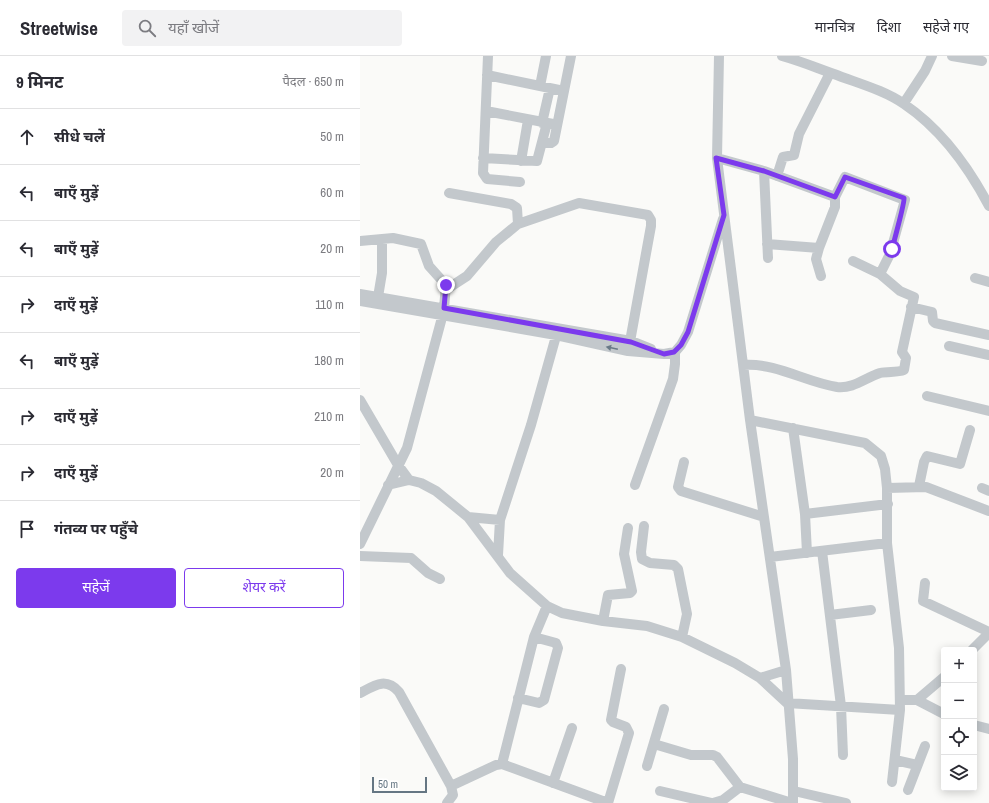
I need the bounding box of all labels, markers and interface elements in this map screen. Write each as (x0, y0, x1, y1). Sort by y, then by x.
search box (122, 10, 402, 46)
text: Streetwise (20, 15, 98, 41)
icon: search (136, 17, 158, 39)
text: यहाँ खोजें (168, 17, 219, 38)
text: मानचित्र (815, 18, 855, 36)
text: दिशा (877, 18, 901, 36)
text: सहेजे गए (923, 18, 969, 36)
text: 9 मिनट (16, 70, 63, 93)
text: पैदल · 650 m (282, 73, 344, 90)
icon: ahead (16, 126, 38, 148)
text: सीधे चलें (54, 126, 105, 147)
text: 50 m (320, 128, 344, 145)
icon: left (16, 182, 38, 204)
text: बाएँ मुड़ें (54, 182, 99, 203)
text: 60 m (320, 184, 344, 201)
icon: left (16, 238, 38, 260)
text: बाएँ मुड़ें (54, 238, 99, 259)
text: 20 m (320, 240, 344, 257)
route start (883, 240, 901, 258)
route end (437, 276, 455, 294)
icon: right (16, 294, 38, 316)
text: दाएँ मुड़ें (54, 294, 98, 315)
text: 110 m (315, 296, 344, 313)
one-way arrow (606, 344, 618, 350)
icon: left (16, 350, 38, 372)
text: बाएँ मुड़ें (54, 350, 99, 371)
text: 180 m (314, 352, 344, 369)
icon: right (16, 406, 38, 428)
text: दाएँ मुड़ें (54, 406, 98, 427)
text: 210 m (314, 408, 344, 425)
icon: right (16, 462, 38, 484)
text: दाएँ मुड़ें (54, 462, 98, 483)
text: 20 m (320, 464, 344, 481)
icon: arrive (16, 518, 38, 540)
text: गंतव्य पर पहुँचे (54, 518, 138, 539)
button: सहेजें (16, 568, 176, 608)
button: शेयर करें (184, 568, 344, 608)
map controls (941, 647, 977, 791)
button: + (941, 647, 977, 683)
button: − (941, 683, 977, 719)
button: locate (941, 719, 977, 755)
button: layers (941, 755, 977, 791)
scale bar (372, 775, 427, 794)
text: 50 m (378, 777, 398, 791)

